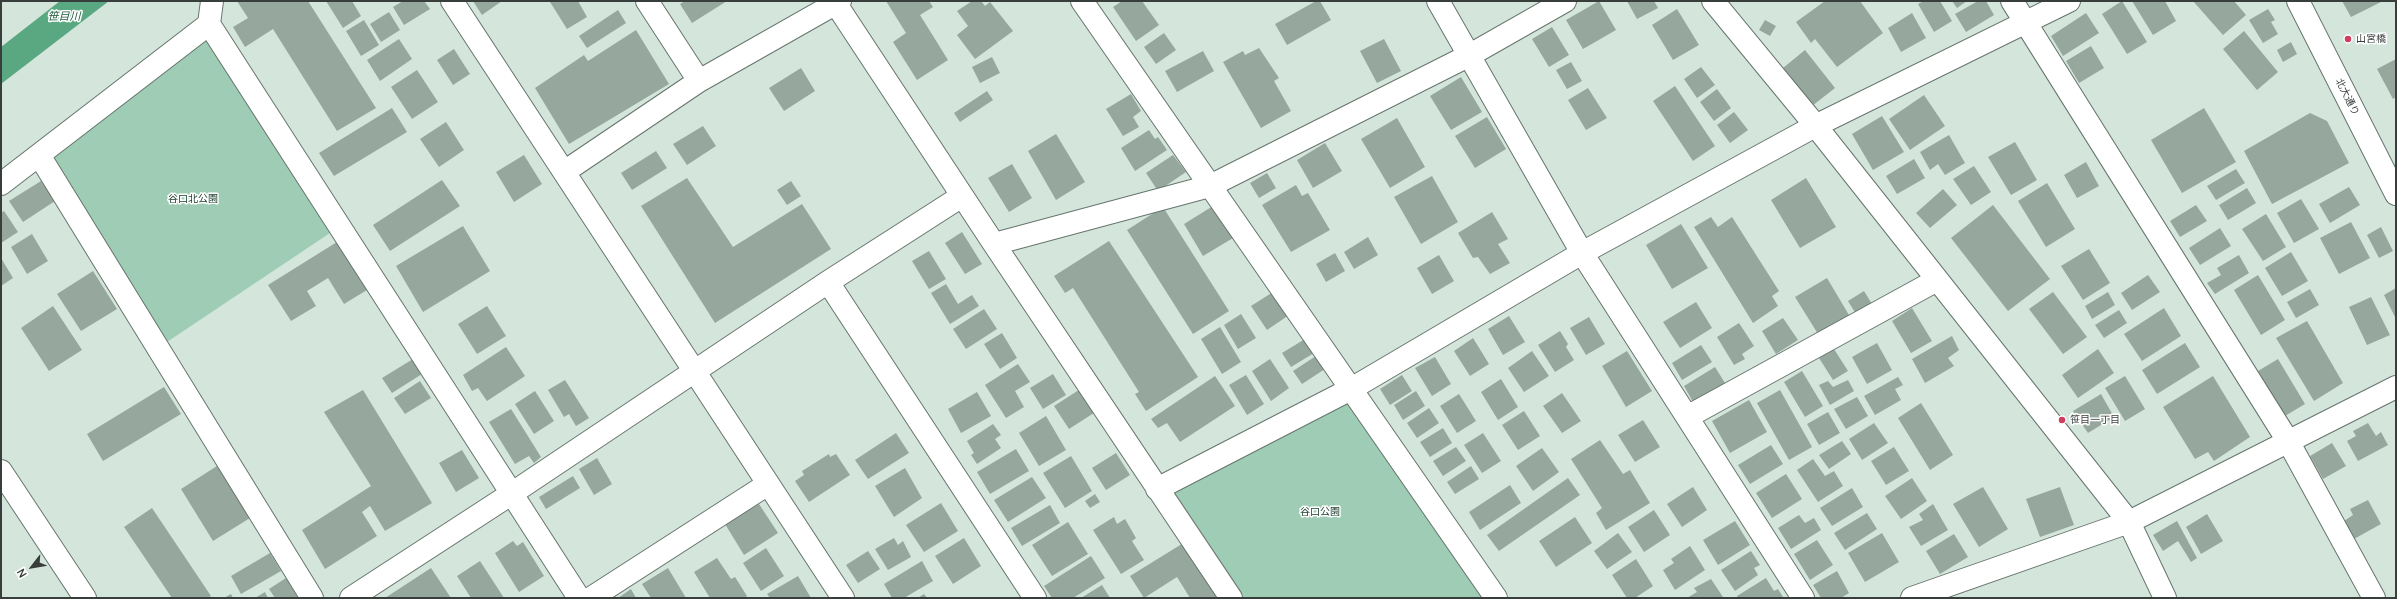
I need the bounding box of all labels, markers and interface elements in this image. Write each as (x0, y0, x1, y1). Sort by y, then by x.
water label: 笹目川 (48, 10, 80, 24)
place label: 山宮橋 (2356, 33, 2386, 45)
marker: 山宮橋 (2343, 34, 2353, 44)
street label: 北大通り (2333, 76, 2361, 118)
park label: 谷口北公園 (168, 193, 218, 205)
place label: 笹目一丁目 (2070, 414, 2120, 426)
marker: 笹目一丁目 (2057, 415, 2067, 425)
park label: 谷口公園 (1300, 506, 1340, 518)
north arrow (12, 547, 52, 587)
text: N (13, 566, 30, 581)

